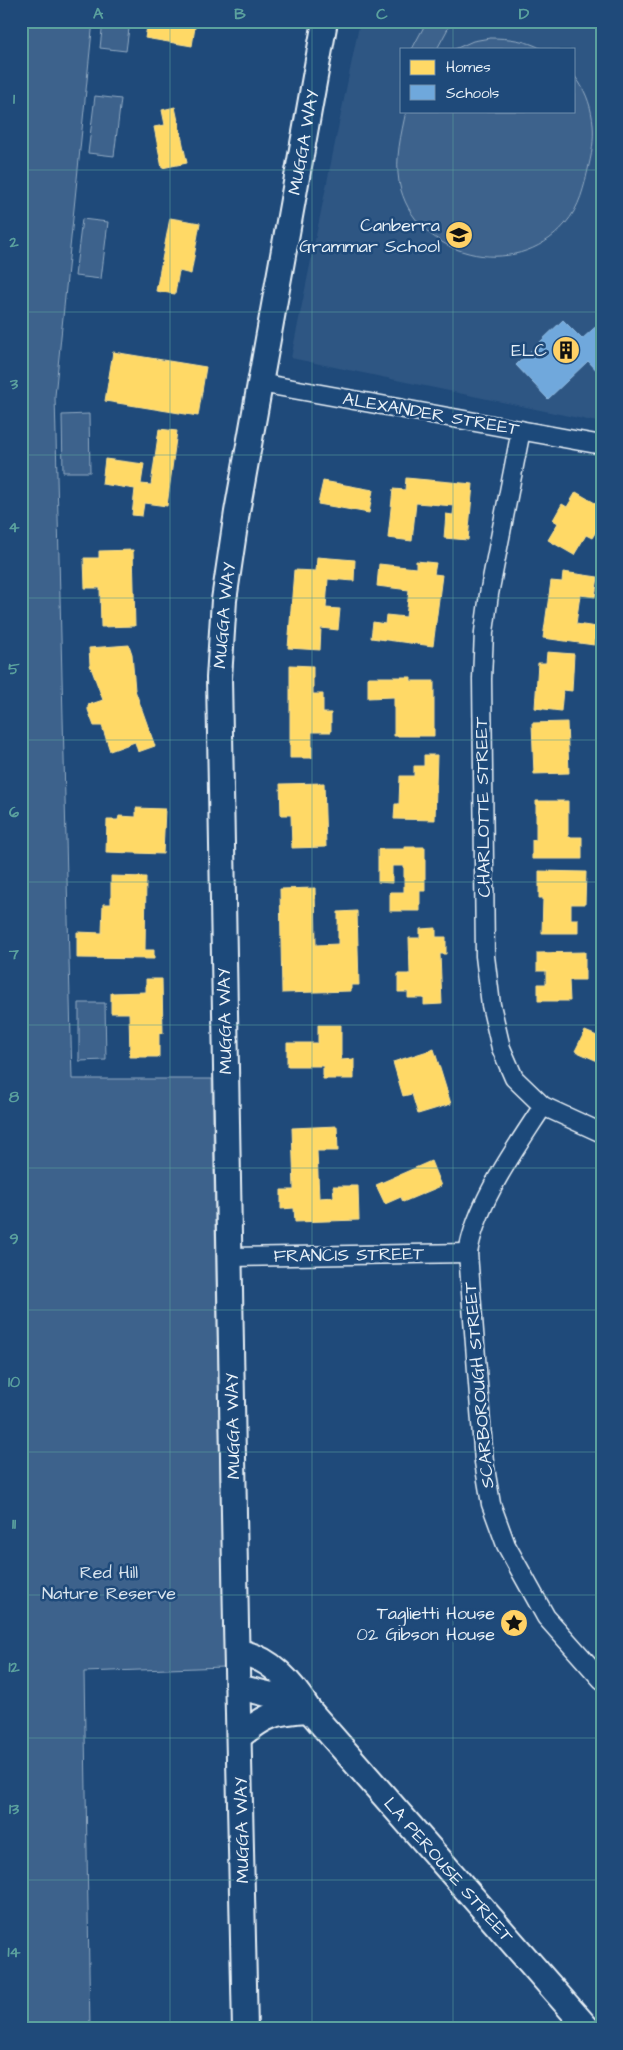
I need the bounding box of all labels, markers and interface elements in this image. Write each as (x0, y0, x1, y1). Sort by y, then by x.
text: A (93, 3, 104, 25)
text: B (234, 3, 246, 25)
text: C (376, 3, 388, 25)
text: D (519, 3, 530, 25)
legend (400, 48, 576, 112)
text: Homes (446, 57, 491, 78)
text: Schools (446, 83, 500, 104)
street label: MUGGA WAY (282, 87, 325, 197)
text: 1 (13, 88, 16, 110)
place label: Canberra Grammar School (299, 213, 440, 259)
school or university icon: Canberra Grammar School (444, 220, 474, 250)
text: 2 (8, 231, 19, 253)
building icon: ELC (551, 335, 581, 365)
place label: ELC (511, 338, 547, 363)
text: 3 (9, 373, 19, 395)
street label: ALEXANDER STREET (341, 386, 522, 442)
text: 4 (9, 516, 20, 538)
street label: MUGGA WAY (207, 560, 242, 669)
text: 5 (8, 658, 20, 680)
street label: CHARLOTTE STREET (469, 716, 497, 898)
text: 6 (9, 801, 19, 823)
text: 7 (8, 943, 19, 965)
street label: MUGGA WAY (212, 967, 238, 1075)
text: 8 (9, 1086, 20, 1108)
text: 9 (9, 1228, 19, 1250)
street label: FRANCIS STREET (274, 1241, 425, 1269)
street label: SCARBOROUGH STREET (457, 1280, 500, 1489)
text: 10 (8, 1371, 20, 1393)
street label: MUGGA WAY (220, 1372, 246, 1480)
text: 11 (12, 1513, 17, 1535)
park label: Red Hill Nature Reserve (42, 1560, 176, 1606)
place label: Taglietti House 02 Gibson House (357, 1601, 495, 1647)
place icon: Taglietti House 02 Gibson House (499, 1608, 529, 1638)
text: 12 (8, 1656, 20, 1678)
street label: MUGGA WAY (229, 1776, 255, 1884)
street label: LA PEROUSE STREET (378, 1792, 520, 1949)
text: 13 (9, 1798, 20, 1820)
text: 14 (8, 1941, 21, 1963)

